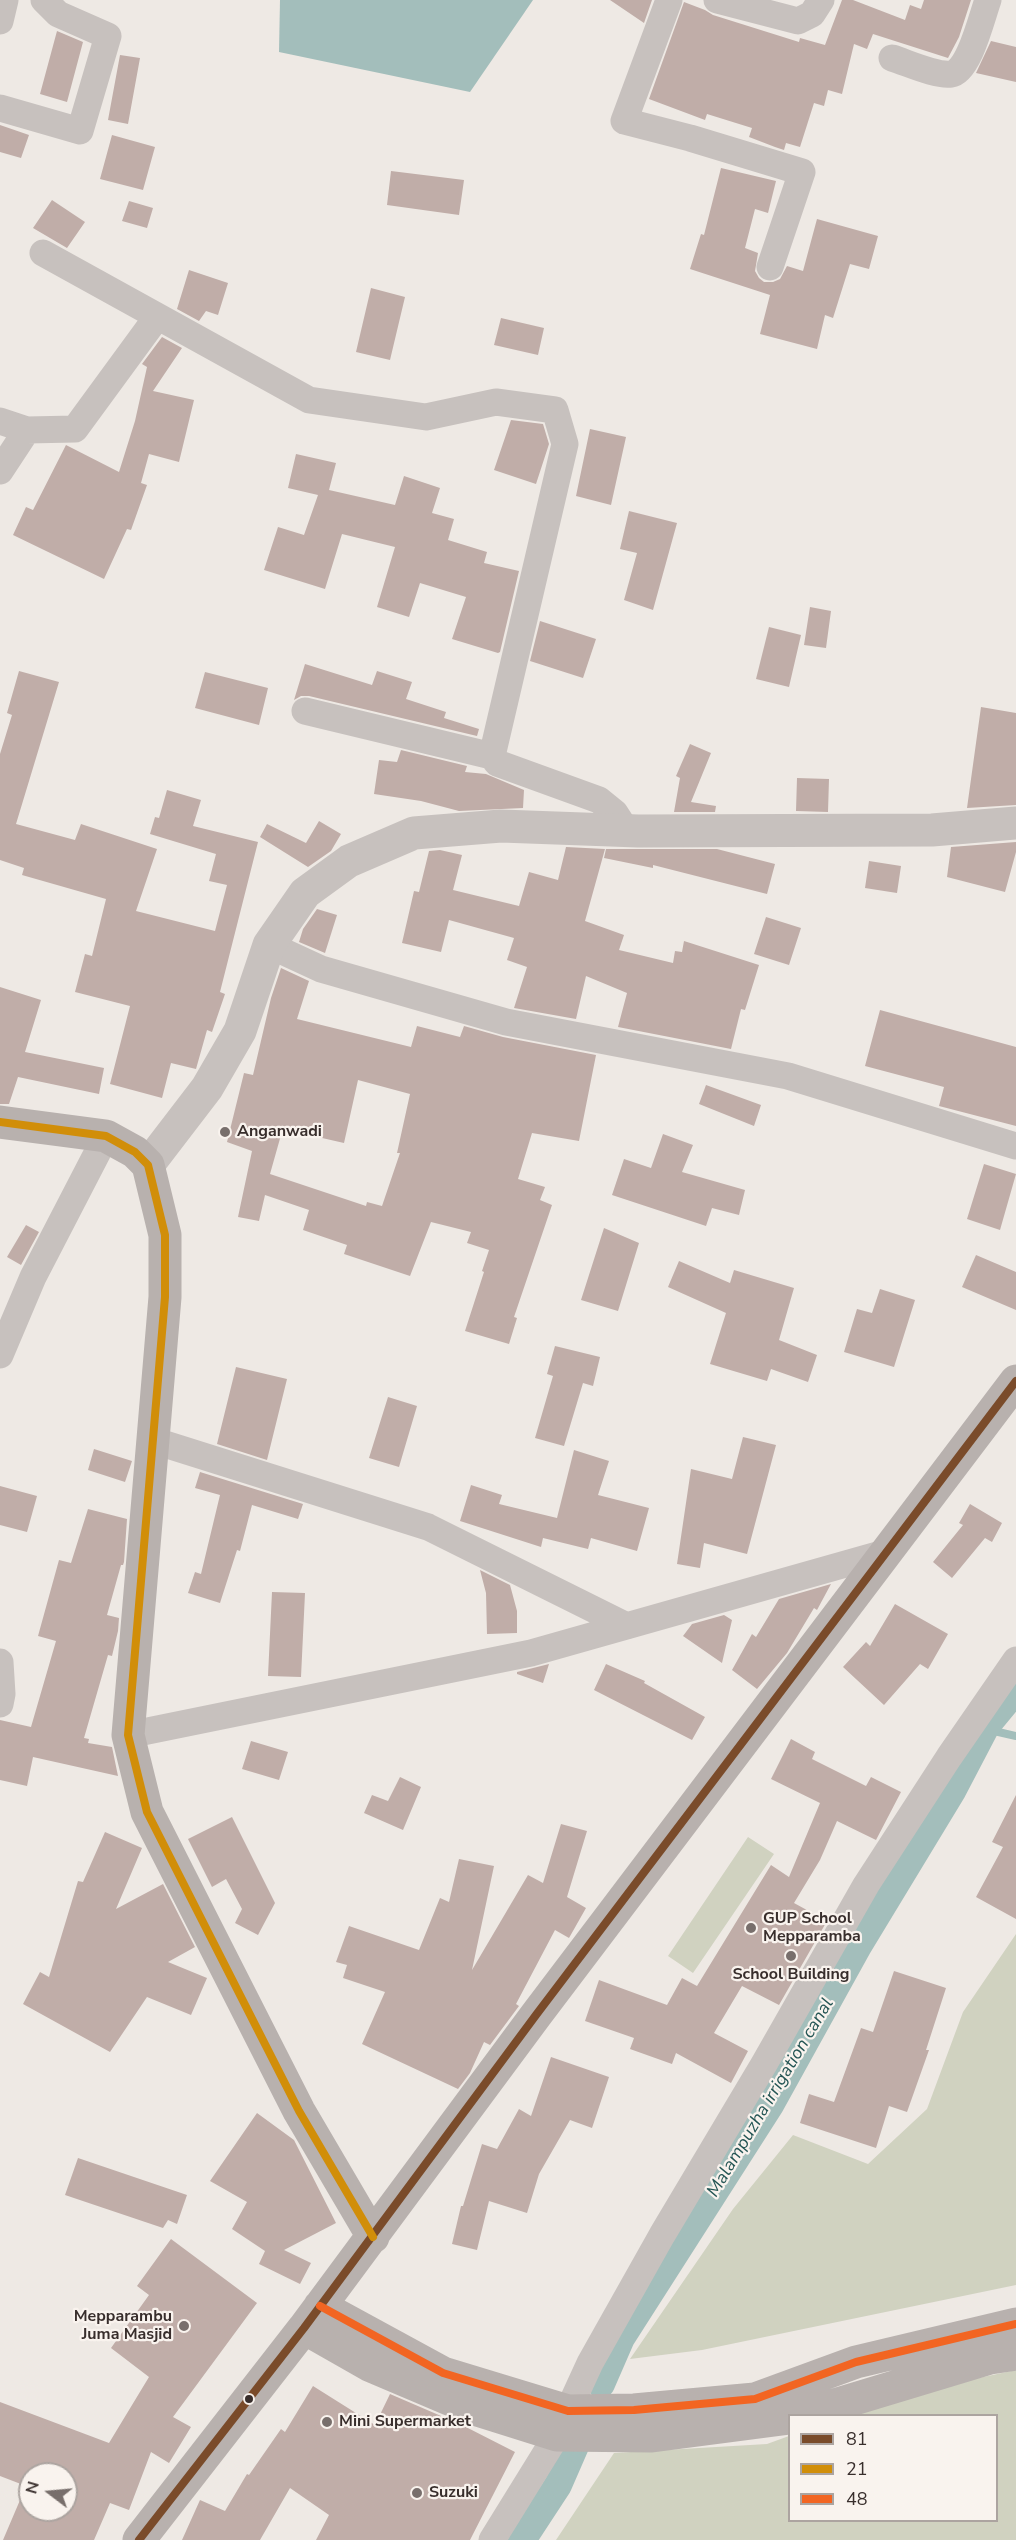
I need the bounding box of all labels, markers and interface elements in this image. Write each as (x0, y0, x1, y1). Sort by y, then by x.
place label: Anganwadi (237, 1122, 322, 1142)
marker: Anganwadi (218, 1125, 232, 1139)
place label: GUP School Mepparamba (763, 1909, 861, 1947)
marker: GUP School Mepparamba (744, 1921, 758, 1935)
marker: School Building (784, 1949, 798, 1963)
place label: School Building (733, 1965, 849, 1985)
water label: Malampuzha irrigation canal (703, 1995, 839, 2201)
place label: Mepparambu Juma Masjid (74, 2307, 172, 2345)
marker: Mepparambu Juma Masjid (177, 2319, 191, 2333)
unlabelled marker (243, 2393, 255, 2405)
place label: Mini Supermarket (339, 2412, 471, 2432)
legend (788, 2414, 998, 2522)
marker: Mini Supermarket (320, 2415, 334, 2429)
text: 81 (846, 2427, 868, 2451)
text: 21 (846, 2457, 868, 2481)
north arrow (18, 2462, 78, 2522)
text: N (20, 2479, 45, 2496)
place label: Suzuki (429, 2483, 478, 2503)
marker: Suzuki (410, 2486, 424, 2500)
text: 48 (846, 2487, 868, 2511)

